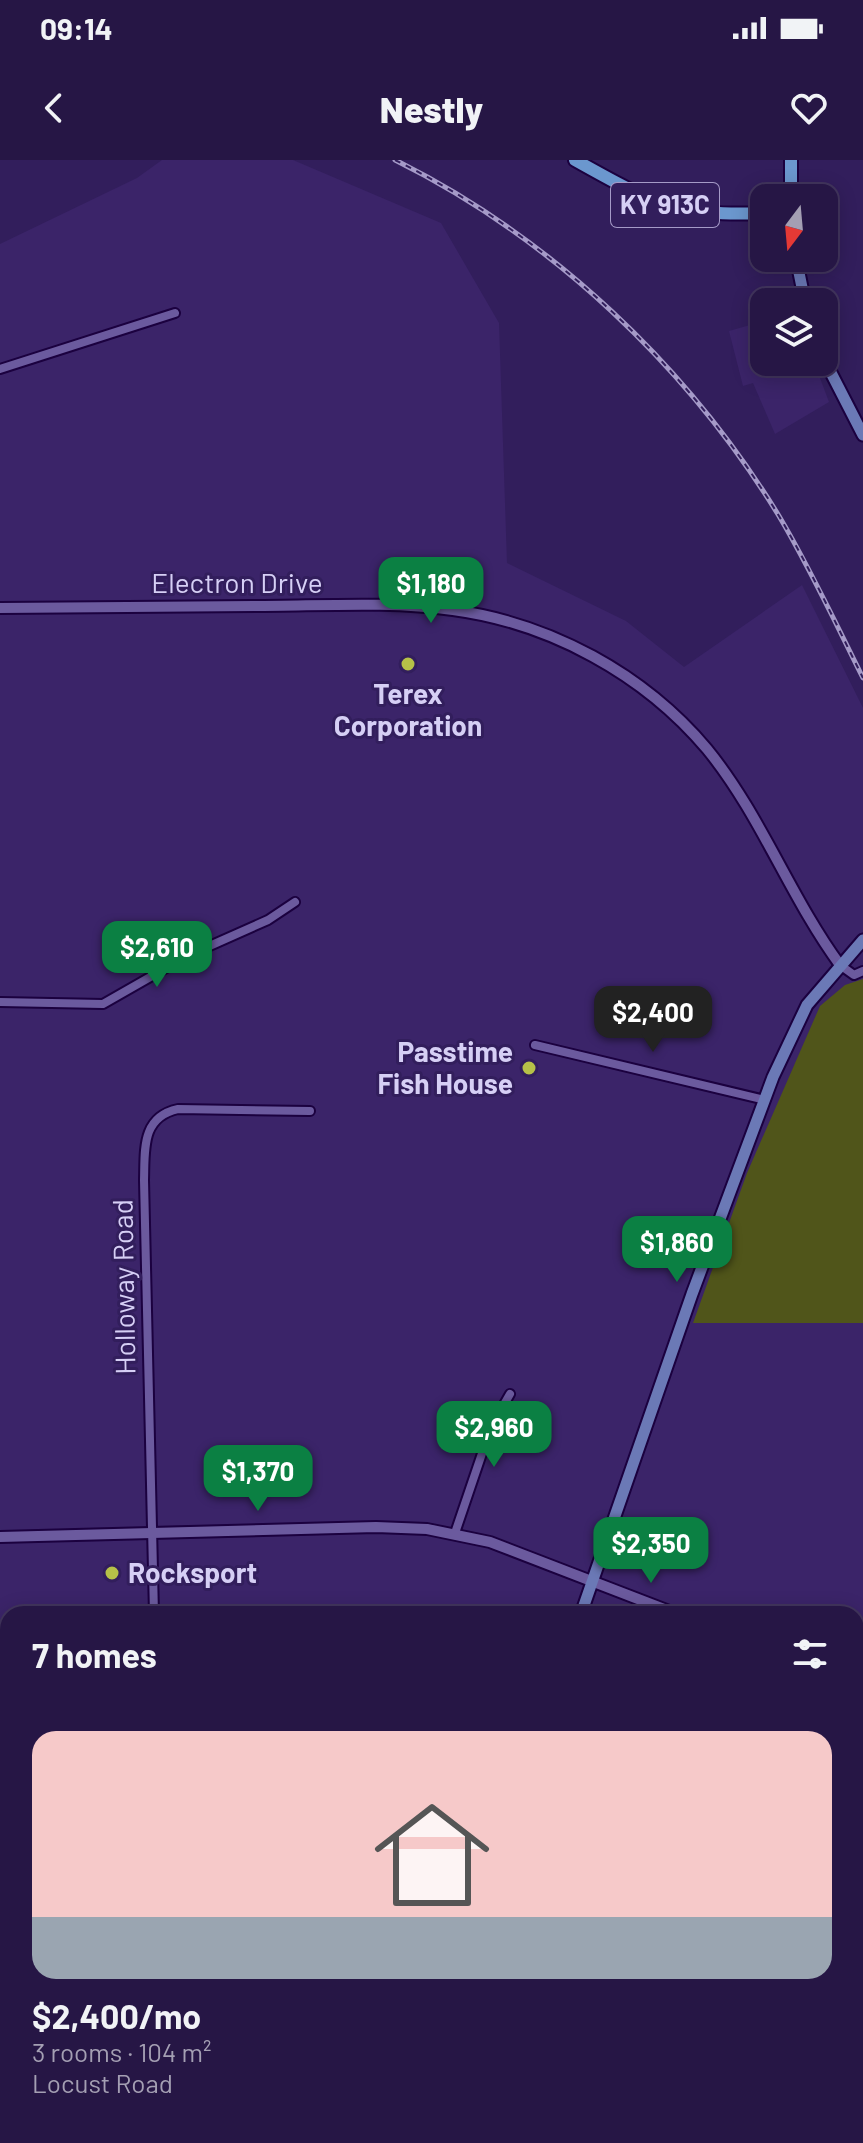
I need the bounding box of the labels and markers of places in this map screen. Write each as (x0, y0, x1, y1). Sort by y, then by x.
pin: $1,180 (366, 557, 496, 625)
marker: Terex Corporation (399, 655, 417, 673)
place label: Terex Corporation (334, 676, 482, 742)
pin: $2,610 (92, 921, 222, 989)
pin: $2,400 (588, 986, 718, 1054)
place label: Passtime Fish House (377, 1034, 513, 1100)
marker: Passtime Fish House (520, 1059, 538, 1077)
pin: $1,860 (612, 1216, 742, 1284)
pin: $2,960 (429, 1401, 559, 1469)
pin: $1,370 (193, 1445, 323, 1513)
pin: $2,350 (586, 1517, 716, 1585)
place label: Rocksport (128, 1555, 257, 1589)
marker: Rocksport (103, 1564, 121, 1582)

